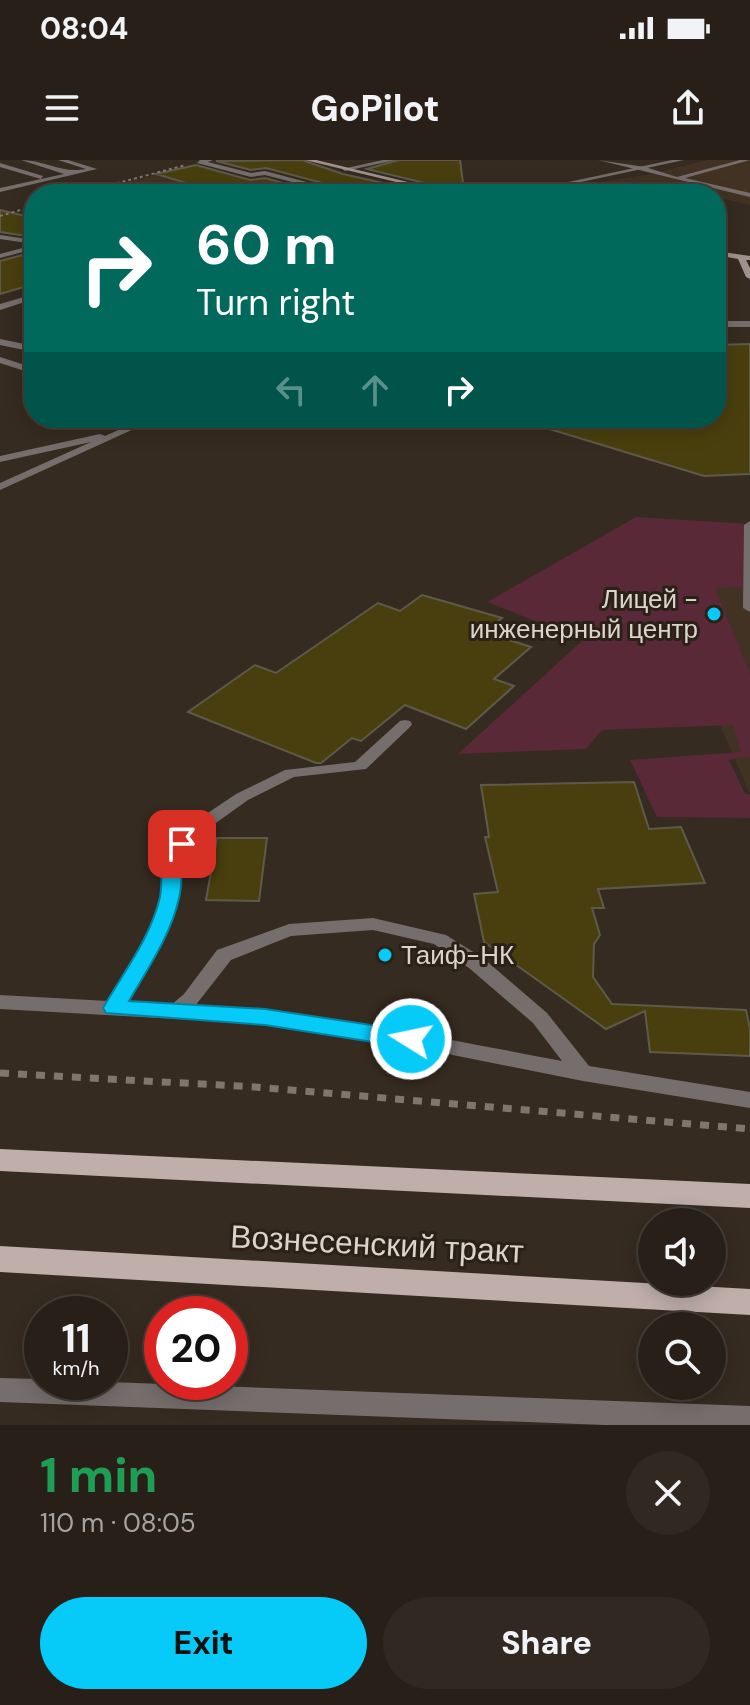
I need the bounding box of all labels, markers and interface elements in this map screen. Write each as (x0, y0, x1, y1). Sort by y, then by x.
text: 08:04 (40, 9, 128, 48)
text: GoPilot (310, 85, 440, 132)
icon: menu (40, 86, 84, 130)
icon: share (666, 86, 710, 130)
text: 60 m (196, 208, 337, 281)
icon: right (64, 216, 168, 320)
text: Turn right (196, 279, 355, 326)
icon: left (269, 368, 313, 412)
icon: ahead (353, 368, 397, 412)
icon: right (437, 368, 481, 412)
place label: Лицей - инженерный центр (470, 582, 698, 646)
marker: Лицей - инженерный центр (705, 605, 723, 623)
pin (148, 810, 216, 878)
icon: arrive (160, 822, 204, 866)
place label: Таиф-НК (401, 938, 514, 972)
marker: Таиф-НК (376, 946, 394, 964)
position arrow (369, 997, 453, 1081)
map controls (638, 1208, 726, 1400)
button: sound (638, 1208, 726, 1296)
street label: Вознесенский тракт (229, 1215, 525, 1273)
speed limit sign: 20 (144, 1296, 248, 1400)
text: 11 (61, 1312, 91, 1364)
button: search (638, 1312, 726, 1400)
text: km/h (52, 1355, 100, 1381)
text: 1 min (40, 1444, 157, 1507)
button: close (626, 1451, 710, 1535)
text: 110 m · 08:05 (40, 1506, 196, 1540)
button: Exit (40, 1597, 367, 1689)
button: Share (383, 1597, 710, 1689)

